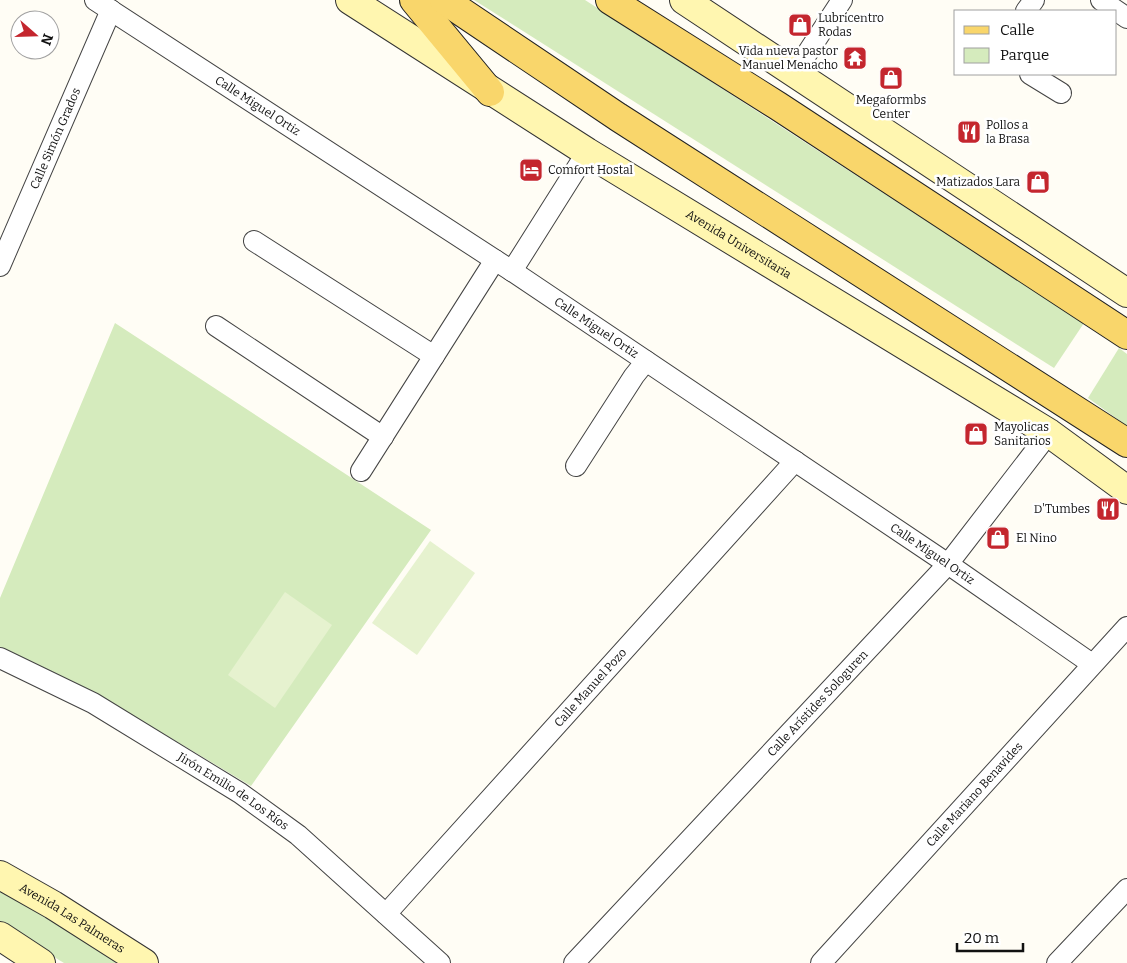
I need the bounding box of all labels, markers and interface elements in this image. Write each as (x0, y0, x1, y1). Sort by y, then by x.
north arrow (10, 10, 60, 60)
legend (954, 10, 1117, 75)
place label: Lubricentro Rodas (818, 11, 884, 39)
shop icon: Lubricentro Rodas (787, 12, 813, 38)
text: Calle (1000, 21, 1034, 39)
text: N (37, 31, 57, 47)
place label: Vida nueva pastor Manuel Menacho (738, 44, 839, 72)
temple icon: Vida nueva pastor Manuel Menacho (842, 45, 868, 71)
text: Parque (1000, 46, 1049, 64)
shop icon: Megaformbs Center (878, 65, 904, 91)
street label: Calle Miguel Ortiz (212, 73, 303, 139)
street label: Calle Simón Grados (27, 85, 83, 191)
place label: Megaformbs Center (856, 93, 926, 121)
place label: Pollos a la Brasa (986, 118, 1030, 146)
restaurant icon: Pollos a la Brasa (956, 119, 982, 145)
hotel icon: Comfort Hostal (518, 157, 544, 183)
place label: Comfort Hostal (548, 163, 634, 177)
shop icon: Matizados Lara (1025, 169, 1051, 195)
place label: Matizados Lara (936, 175, 1020, 189)
street label: Avenida Universitaria (683, 207, 794, 282)
street label: Calle Miguel Ortiz (552, 294, 641, 361)
place label: Mayolicas Sanitarios (994, 420, 1051, 448)
shop icon: Mayolicas Sanitarios (963, 421, 989, 447)
restaurant icon: D'Tumbes (1095, 496, 1121, 522)
place label: D'Tumbes (1034, 502, 1090, 516)
street label: Calle Miguel Ortiz (888, 520, 977, 587)
shop icon: El Nino (985, 525, 1011, 551)
place label: El Nino (1016, 531, 1057, 545)
street label: Calle Manuel Pozo (551, 645, 630, 730)
street label: Calle Arístides Sologuren (764, 647, 871, 759)
street label: Calle Mariano Benavides (923, 739, 1026, 850)
street label: Jirón Emilio de Los Ríos (174, 749, 292, 833)
street label: Avenida Las Palmeras (17, 880, 128, 956)
scale bar (957, 920, 1023, 952)
text: 20 m (964, 929, 1000, 947)

